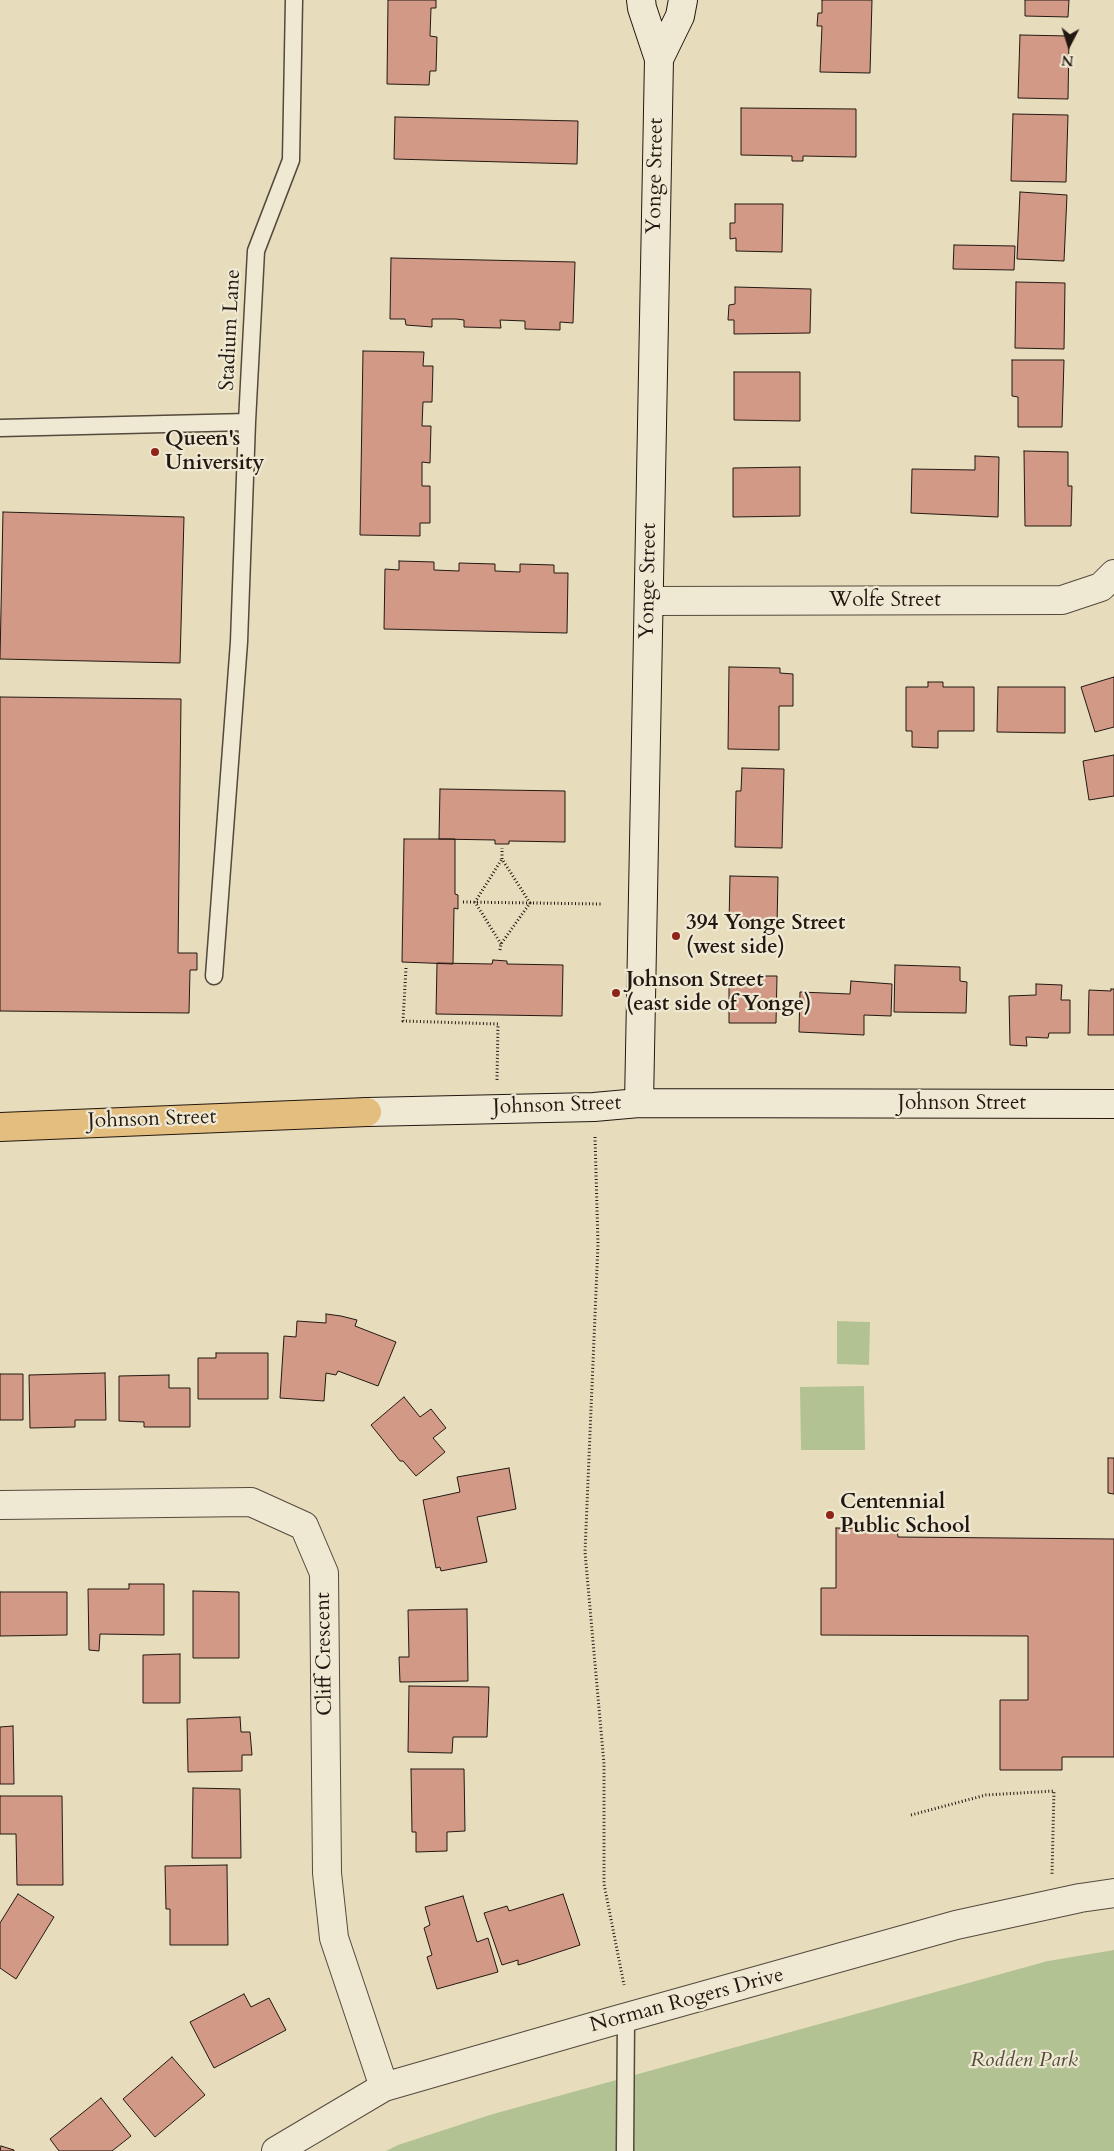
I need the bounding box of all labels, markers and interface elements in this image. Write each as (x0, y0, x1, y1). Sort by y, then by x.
north arrow (1044, 20, 1094, 70)
text: N (1061, 50, 1075, 70)
street label: Yonge Street (642, 118, 670, 234)
street label: Stadium Lane (215, 269, 247, 391)
place label: Queen's University (165, 427, 264, 477)
marker: Queen's University (149, 446, 161, 458)
street label: Yonge Street (635, 523, 663, 639)
street label: Wolfe Street (829, 588, 941, 614)
place label: 394 Yonge Street (west side) (686, 911, 845, 961)
marker: 394 Yonge Street (west side) (670, 930, 682, 942)
place label: Johnson Street (east side of Yonge) (626, 968, 811, 1018)
marker: Johnson Street (east side of Yonge) (610, 987, 622, 999)
street label: Johnson Street (492, 1091, 622, 1121)
street label: Johnson Street (898, 1091, 1026, 1117)
street label: Johnson Street (87, 1105, 217, 1135)
place label: Centennial Public School (840, 1490, 970, 1540)
marker: Centennial Public School (824, 1509, 836, 1521)
street label: Cliff Crescent (311, 1592, 339, 1716)
street label: Norman Rogers Drive (587, 1963, 787, 2039)
park label: Rodden Park (970, 2048, 1078, 2074)

